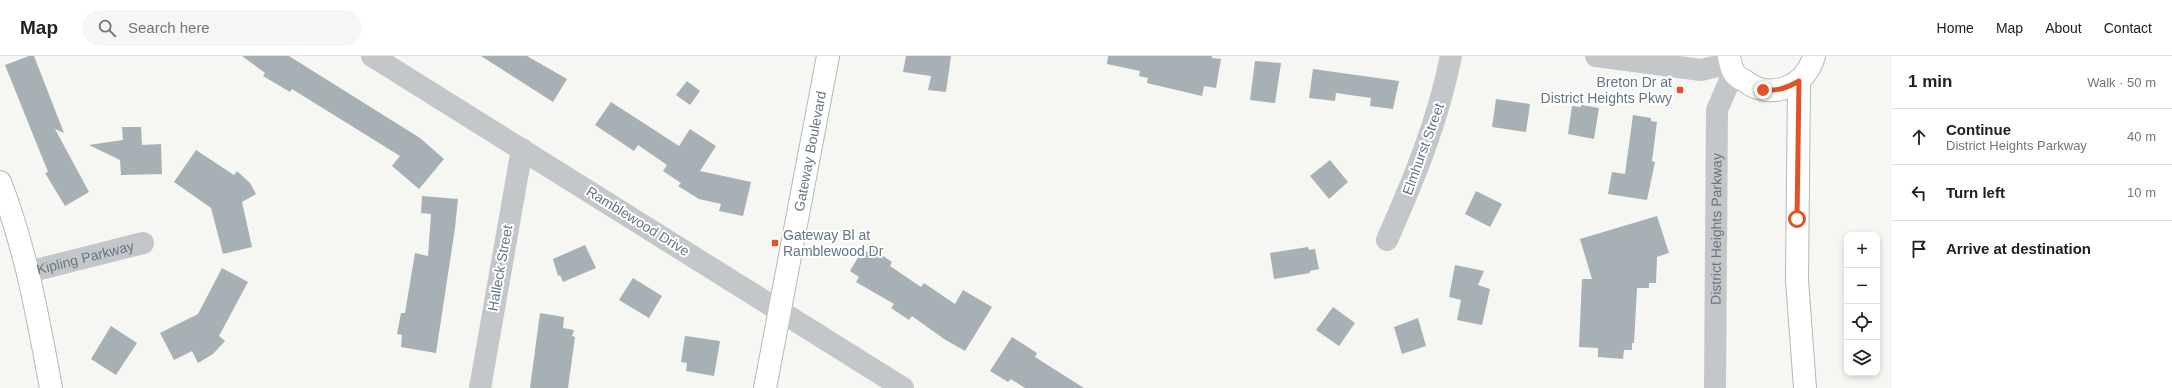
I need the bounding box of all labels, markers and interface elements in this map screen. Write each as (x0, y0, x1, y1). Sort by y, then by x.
search box (82, 10, 362, 46)
text: Map (20, 17, 58, 38)
icon: search (96, 17, 118, 39)
text: Search here (128, 19, 210, 36)
text: Home (1937, 20, 1974, 36)
text: Map (1996, 20, 2023, 36)
text: About (2045, 20, 2082, 36)
text: Contact (2104, 20, 2152, 36)
text: 1 min (1908, 72, 1952, 91)
place label: Breton Dr at District Heights Pkwy (1541, 74, 1672, 106)
text: Walk · 50 m (2087, 75, 2156, 90)
route end (1754, 81, 1772, 99)
marker: Breton Dr at District Heights Pkwy (1675, 85, 1685, 95)
street label: Gateway Boulevard (791, 90, 829, 213)
street label: Elmhurst Street (1399, 101, 1447, 197)
text: Continue (1946, 121, 2011, 138)
icon: ahead (1908, 126, 1930, 148)
text: 40 m (2127, 129, 2156, 144)
text: District Heights Parkway (1946, 138, 2087, 153)
street label: District Heights Parkway (1708, 153, 1725, 305)
icon: left (1908, 182, 1930, 204)
street label: Ramblewood Drive (584, 183, 693, 259)
text: Turn left (1946, 184, 2005, 201)
text: 10 m (2127, 185, 2156, 200)
route start (1788, 210, 1806, 228)
street label: Halleck Street (485, 224, 515, 312)
place label: Gateway Bl at Ramblewood Dr (783, 227, 884, 259)
map controls (1844, 232, 1880, 376)
button: + (1844, 232, 1880, 268)
street label: Kipling Parkway (35, 238, 136, 278)
marker: Gateway Bl at Ramblewood Dr (770, 238, 780, 248)
icon: arrive (1908, 238, 1930, 260)
text: Arrive at destination (1946, 240, 2091, 257)
button: − (1844, 268, 1880, 304)
button: locate (1844, 304, 1880, 340)
button: layers (1844, 340, 1880, 376)

